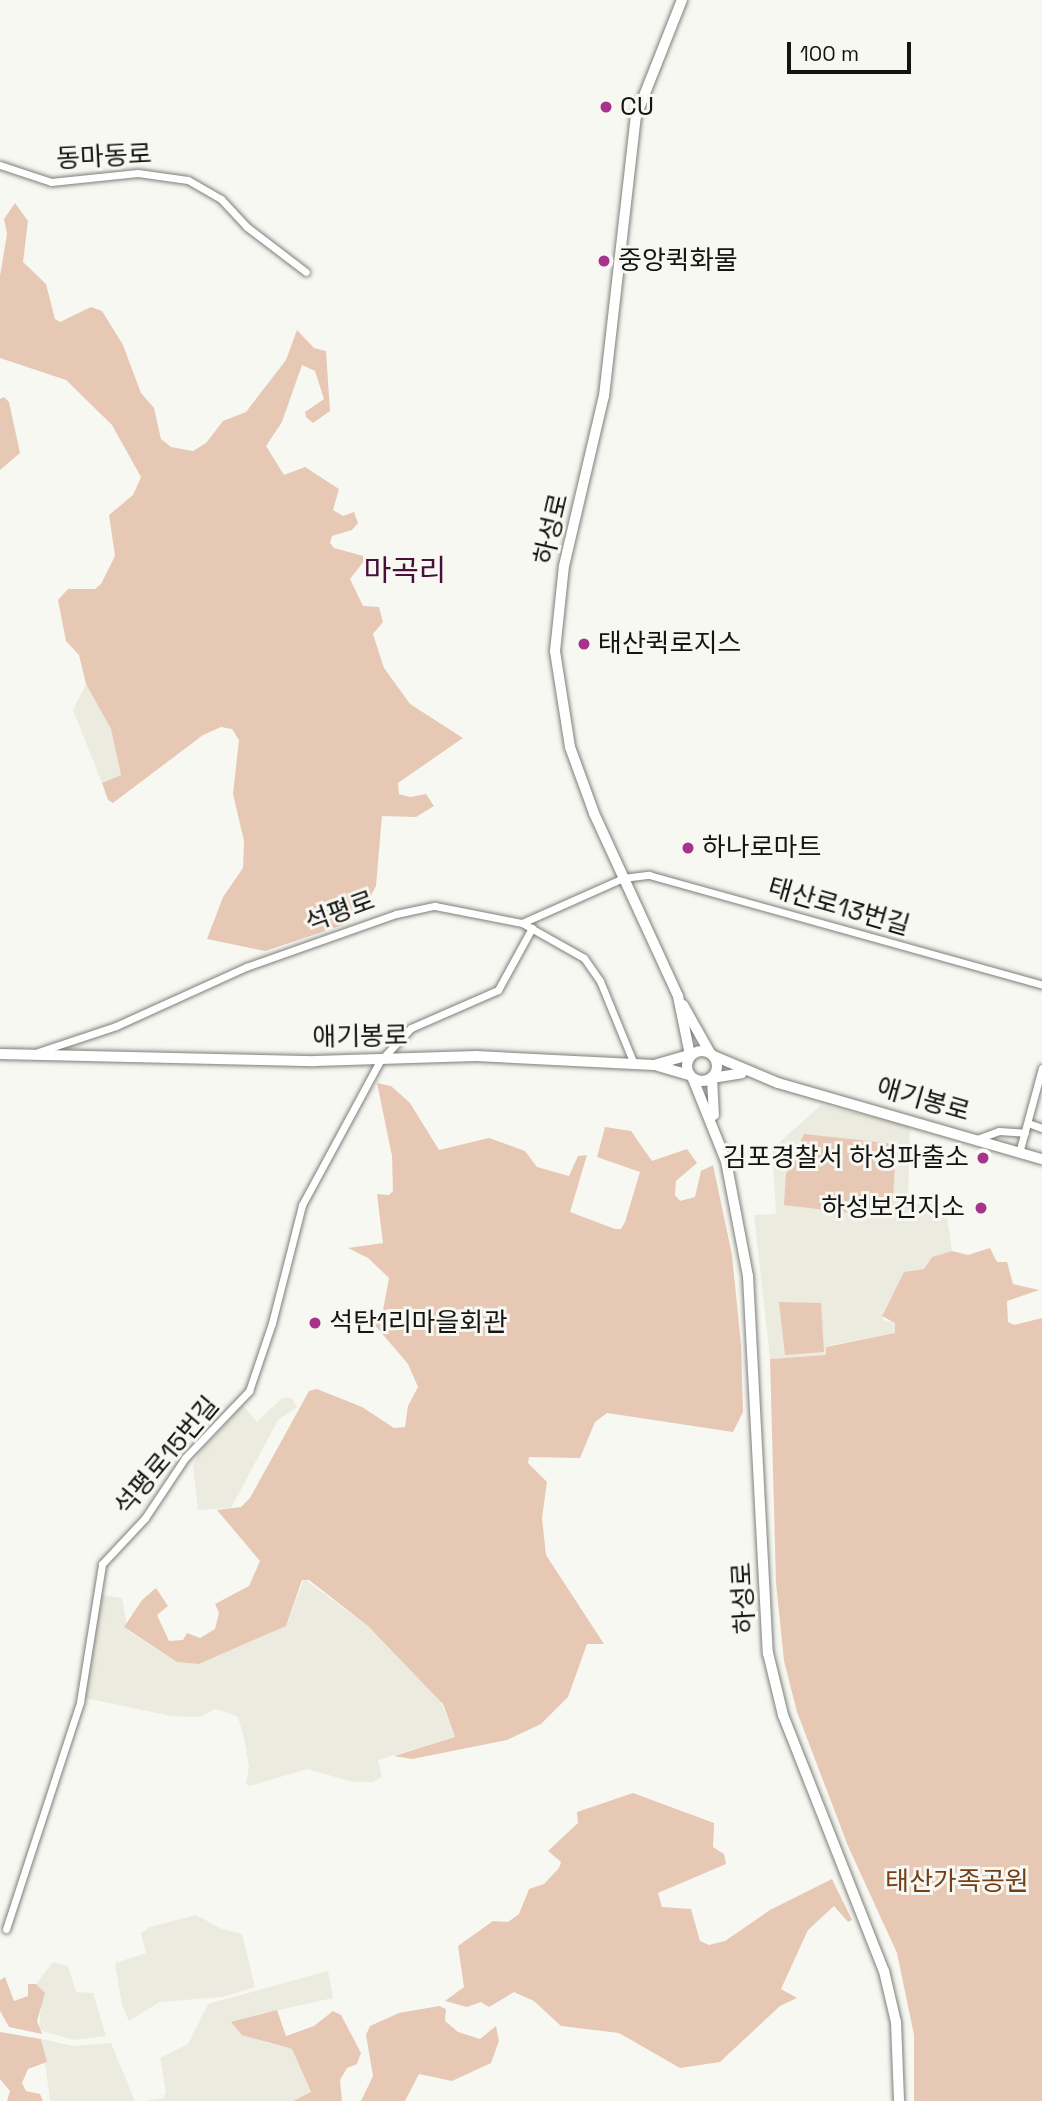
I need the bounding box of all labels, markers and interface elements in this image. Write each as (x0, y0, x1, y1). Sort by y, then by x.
scale bar (790, 28, 914, 72)
text: 100 m (800, 40, 859, 67)
place label: CU (620, 91, 654, 123)
marker: CU (598, 99, 614, 115)
street label: 동마동로 (55, 139, 153, 175)
place label: 중앙퀵화물 (618, 245, 738, 277)
marker: 중앙퀵화물 (596, 253, 612, 269)
street label: 하성로 (529, 491, 575, 567)
district label: 마곡리 (364, 553, 446, 589)
place label: 태산퀵로지스 (598, 628, 742, 660)
marker: 태산퀵로지스 (576, 636, 592, 652)
place label: 하나로마트 (702, 832, 822, 864)
marker: 하나로마트 (680, 840, 696, 856)
street label: 태산로13번길 (764, 872, 914, 942)
street label: 석평로 (301, 885, 379, 939)
street label: 애기봉로 (312, 1021, 408, 1053)
street label: 애기봉로 (873, 1072, 973, 1128)
place label: 김포경찰서 하성파출소 (723, 1142, 969, 1174)
marker: 김포경찰서 하성파출소 (975, 1150, 991, 1166)
place label: 하성보건지소 (821, 1192, 965, 1224)
marker: 하성보건지소 (971, 1198, 991, 1218)
place label: 석탄1리마을회관 (329, 1307, 507, 1339)
marker: 석탄1리마을회관 (307, 1315, 323, 1331)
street label: 석평로15번길 (108, 1390, 226, 1522)
street label: 하성로 (727, 1561, 761, 1635)
park label: 태산가족공원 (885, 1866, 1029, 1898)

